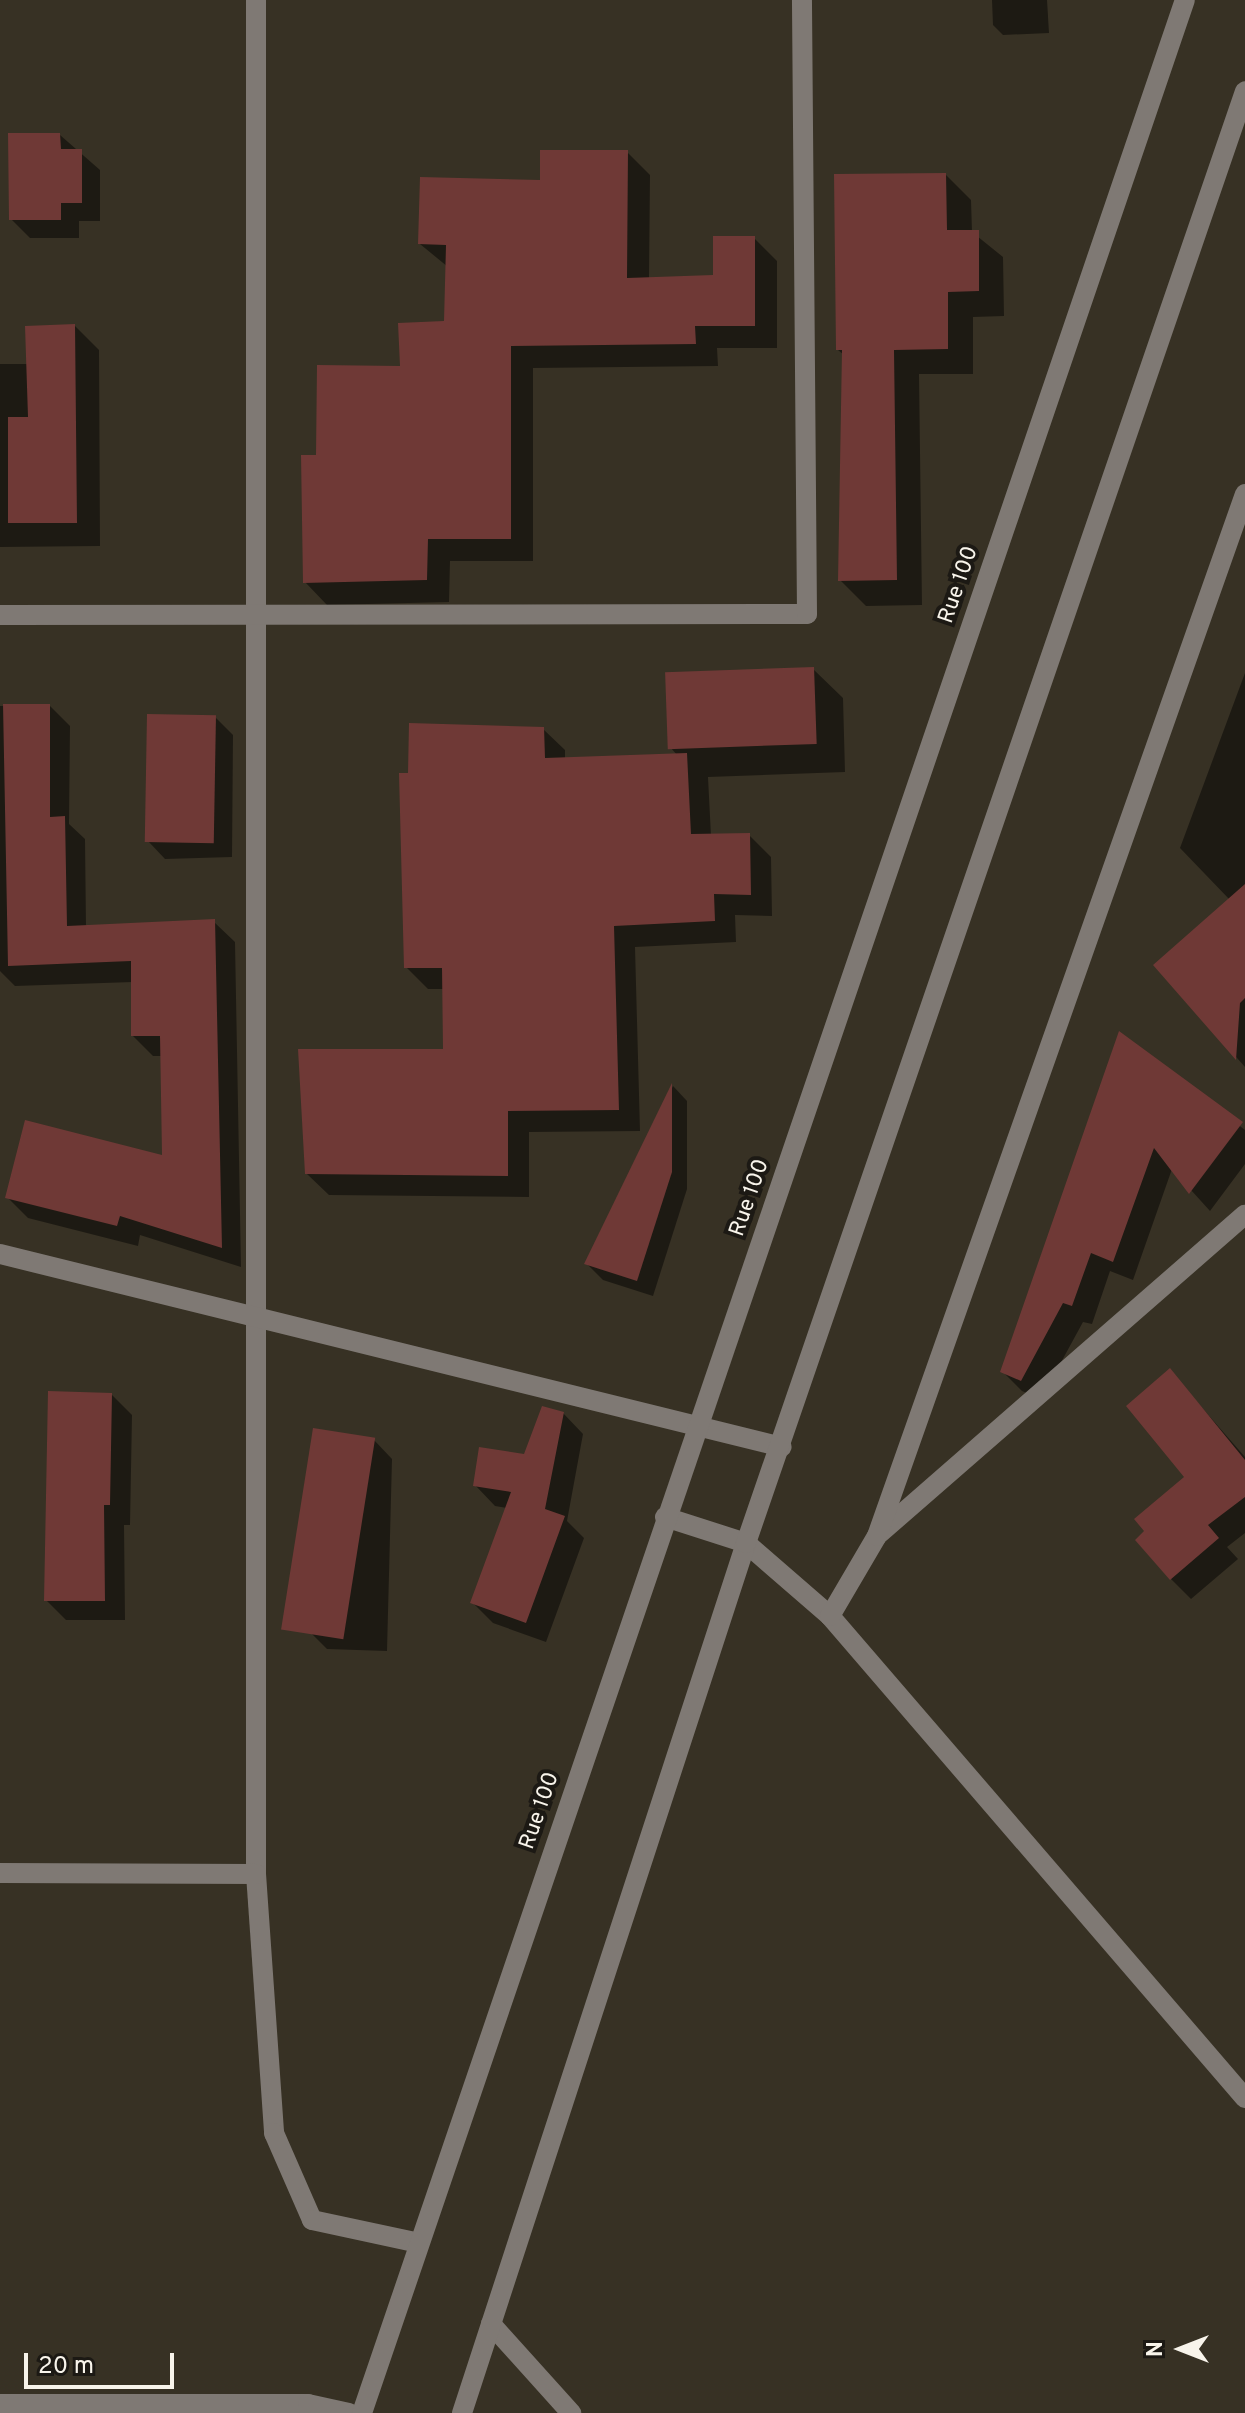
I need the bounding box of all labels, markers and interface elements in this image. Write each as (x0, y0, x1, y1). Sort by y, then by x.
street label: Rue 100 (934, 543, 984, 627)
street label: Rue 100 (725, 1156, 775, 1240)
street label: Rue 100 (515, 1769, 565, 1853)
north arrow (1141, 2309, 1221, 2389)
scale bar (28, 2337, 178, 2387)
text: N (1143, 2341, 1170, 2357)
text: 20 m (38, 2352, 94, 2382)

